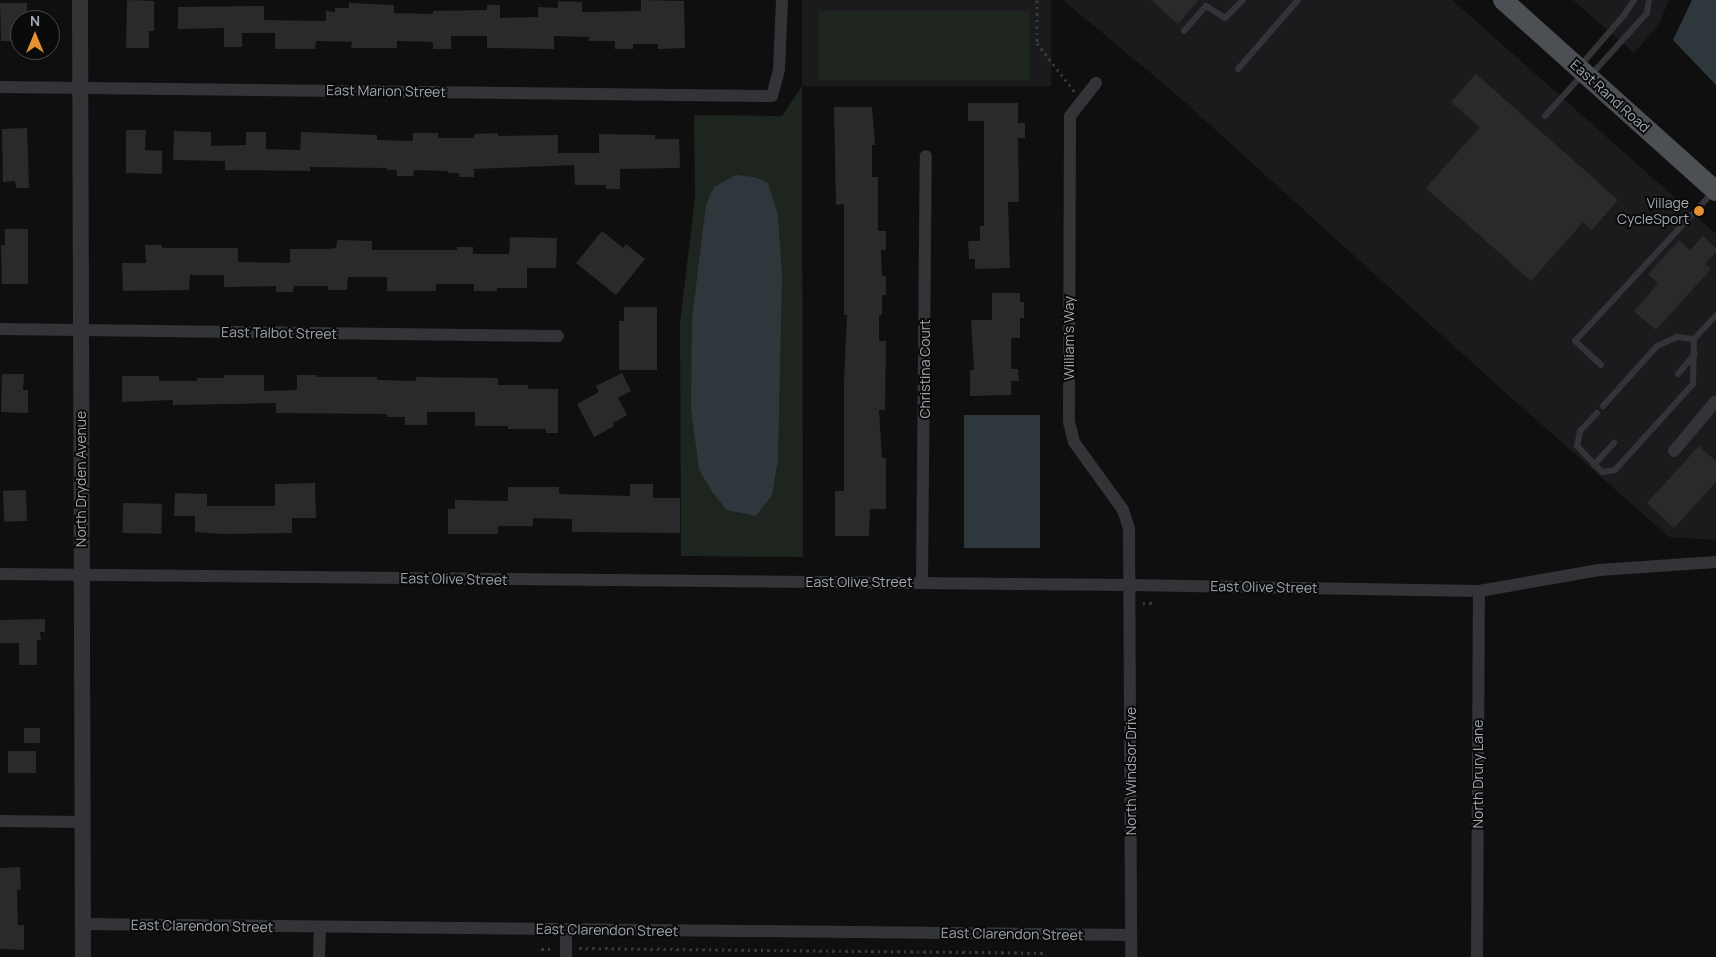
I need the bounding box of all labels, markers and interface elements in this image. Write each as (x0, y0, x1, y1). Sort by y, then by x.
north arrow (10, 10, 60, 60)
text: N (30, 11, 40, 30)
street label: East Rand Road (1567, 56, 1653, 136)
street label: East Marion Street (326, 82, 446, 100)
place label: Village CycleSport (1617, 195, 1689, 228)
marker: Village CycleSport (1693, 205, 1705, 217)
street label: William's Way (1061, 296, 1077, 380)
street label: Christina Court (917, 319, 933, 419)
street label: East Talbot Street (221, 324, 337, 342)
street label: North Dryden Avenue (73, 411, 89, 547)
street label: East Olive Street (400, 570, 508, 588)
street label: East Olive Street (805, 574, 913, 590)
street label: East Olive Street (1210, 578, 1318, 596)
street label: North Windsor Drive (1123, 707, 1139, 835)
street label: North Drury Lane (1470, 720, 1486, 828)
street label: East Clarendon Street (131, 916, 273, 936)
street label: East Clarendon Street (536, 920, 678, 940)
street label: East Clarendon Street (941, 924, 1083, 944)

